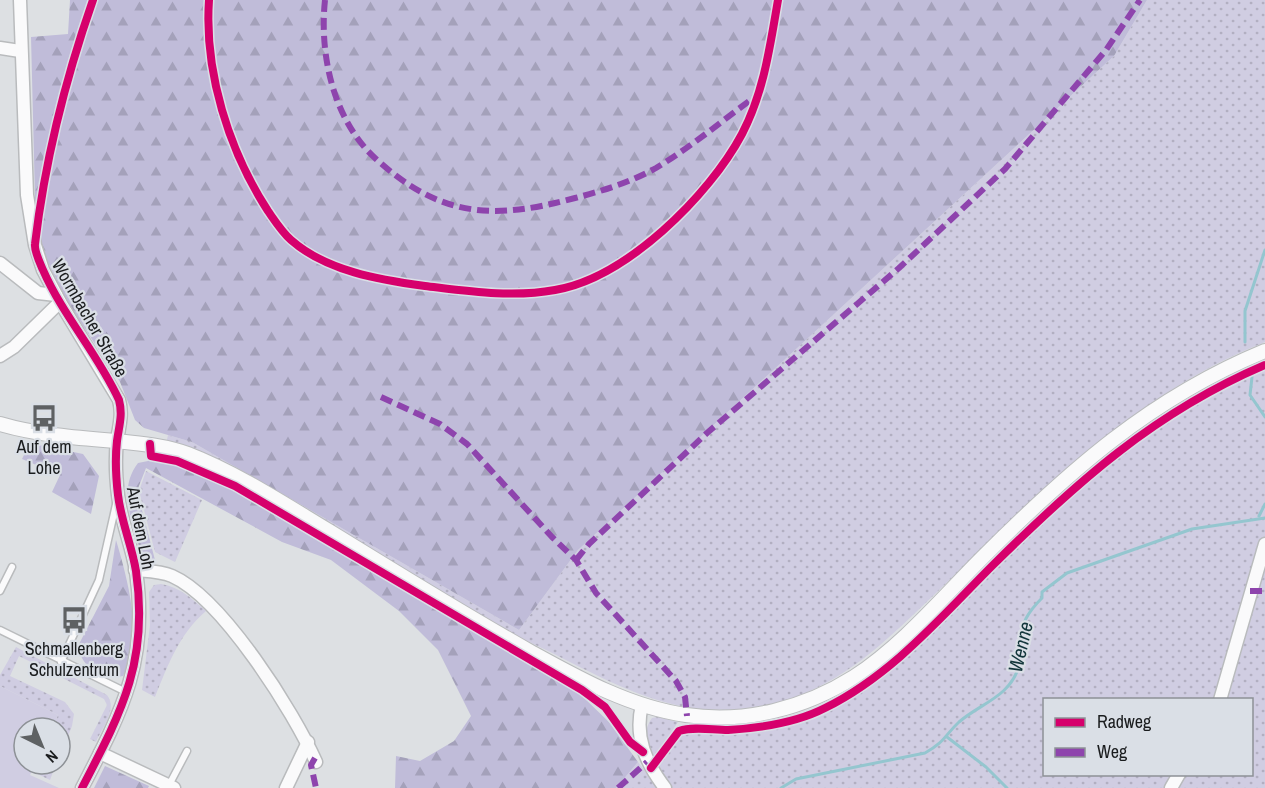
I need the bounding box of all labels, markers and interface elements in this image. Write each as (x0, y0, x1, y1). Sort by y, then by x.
street label: Wormbacher Straße (46, 254, 134, 382)
bus stop icon: Auf dem Lohe (29, 403, 59, 433)
place label: Auf dem Lohe (16, 434, 71, 480)
street label: Auf dem Loh (121, 484, 161, 571)
bus stop icon: Schmallenberg Schulzentrum (59, 605, 89, 635)
water label: Wenne (1001, 619, 1039, 675)
place label: Schmallenberg Schulzentrum (25, 636, 124, 682)
legend (1043, 698, 1253, 776)
text: Radweg (1097, 709, 1152, 734)
north arrow (12, 716, 72, 776)
text: Weg (1097, 739, 1128, 764)
text: N (41, 746, 63, 768)

